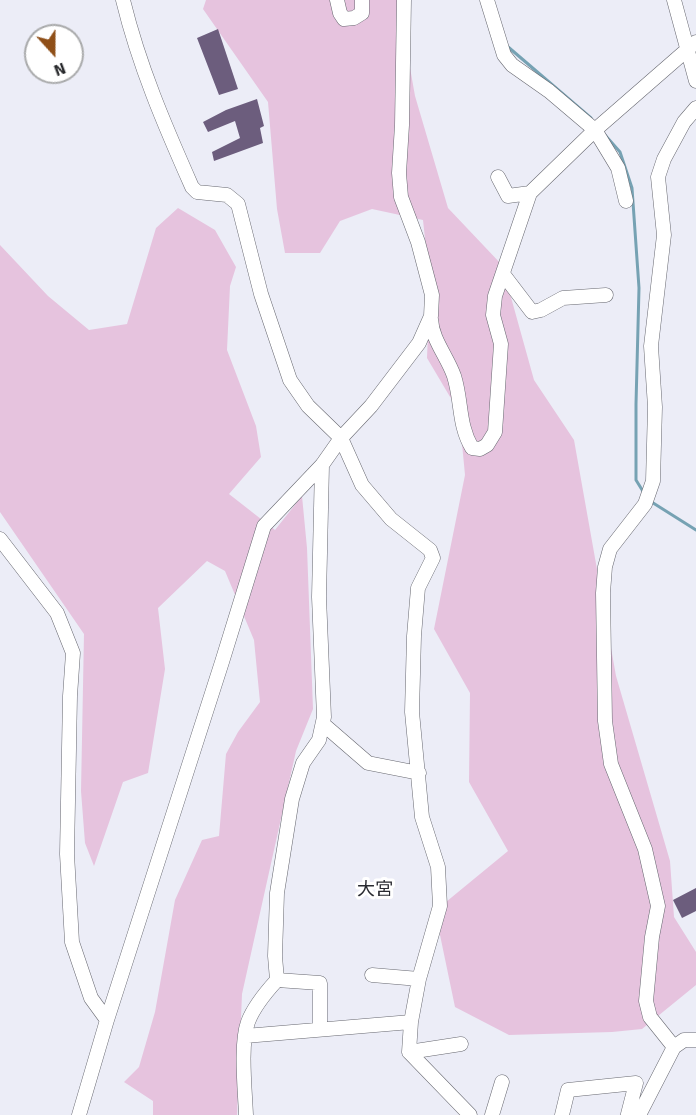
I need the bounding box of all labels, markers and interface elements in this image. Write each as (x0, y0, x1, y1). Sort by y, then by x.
north arrow (24, 24, 84, 84)
text: N (51, 58, 69, 80)
district label: 大宮 (357, 879, 393, 901)

